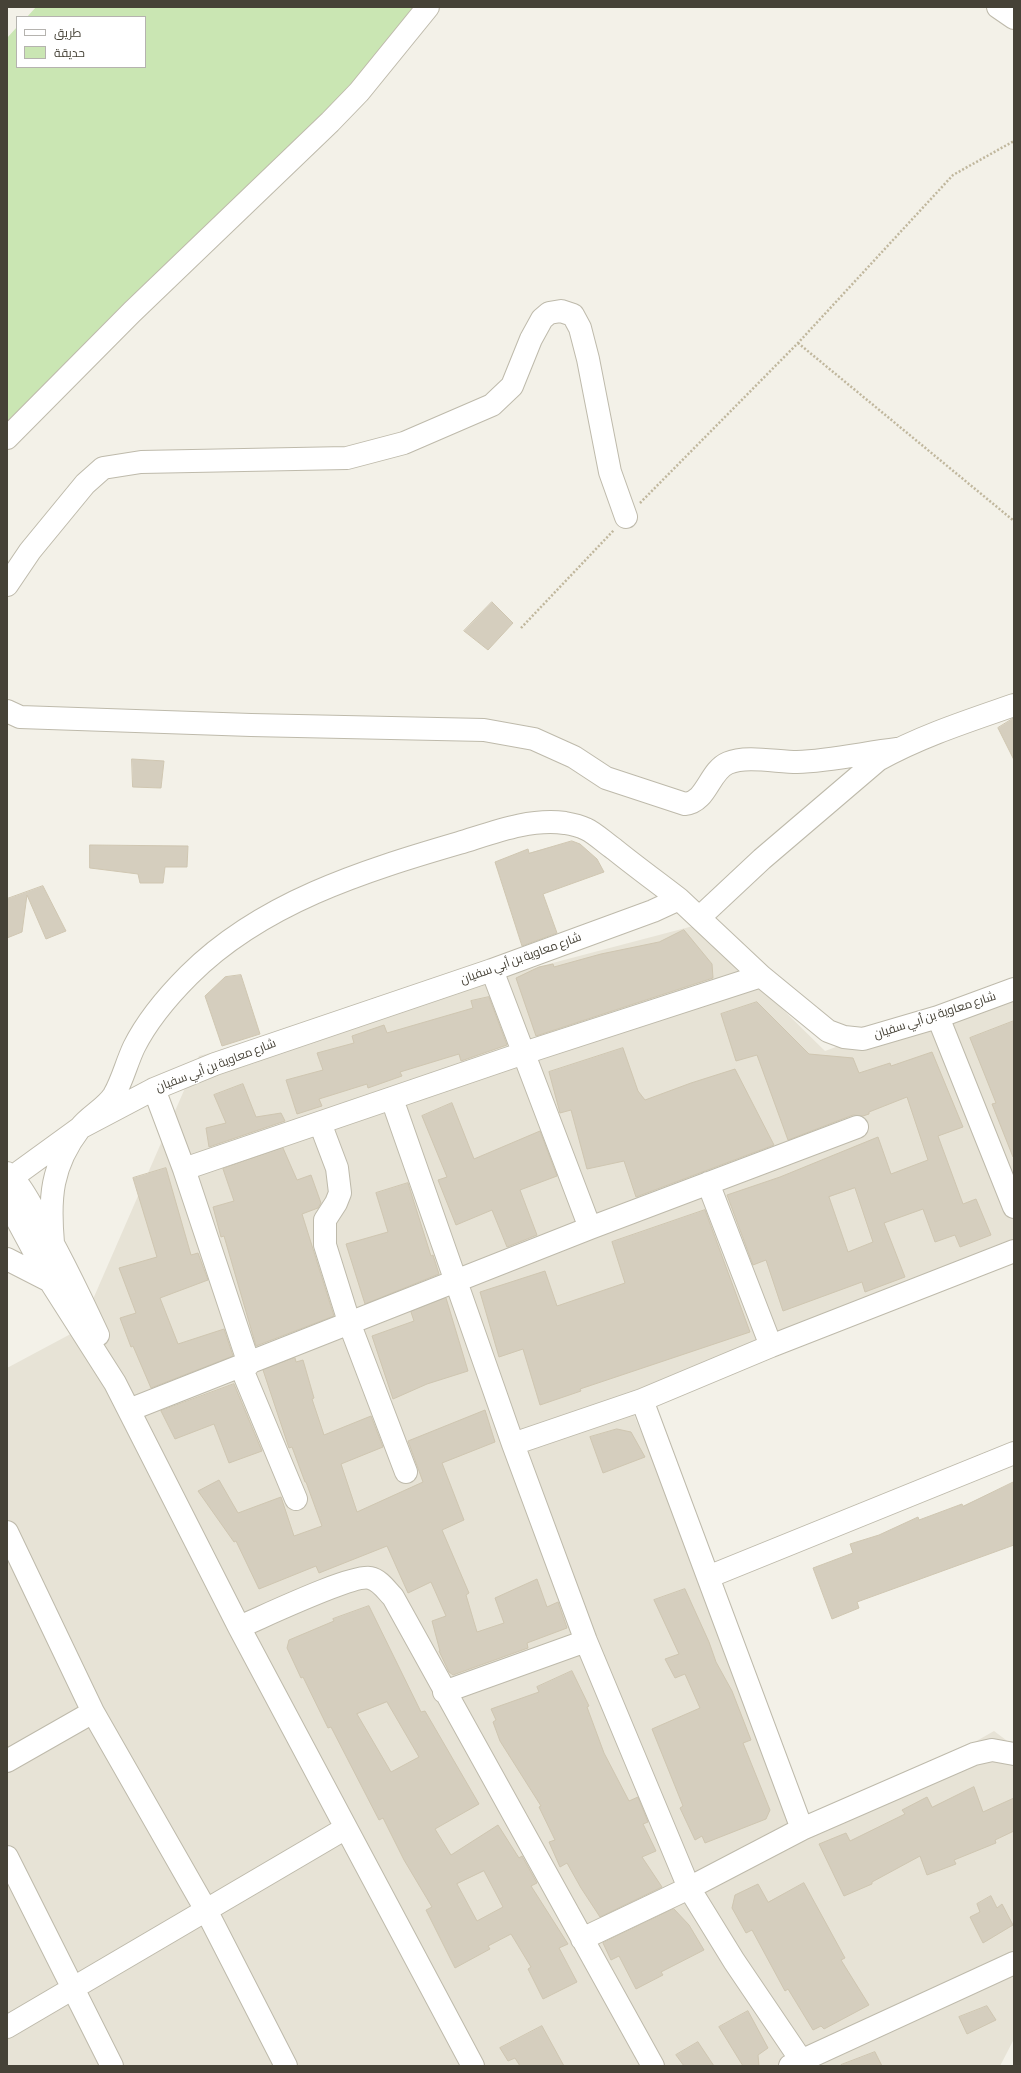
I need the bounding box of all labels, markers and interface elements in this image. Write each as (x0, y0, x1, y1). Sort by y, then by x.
legend (16, 16, 146, 68)
text: طريق (54, 26, 81, 41)
text: حديقة (54, 46, 85, 61)
street label: شارع معاوية بن أبي سفيان (459, 930, 583, 988)
street label: شارع معاوية بن أبي سفيان (872, 989, 998, 1043)
street label: شارع معاوية بن أبي سفيان (154, 1036, 278, 1096)

